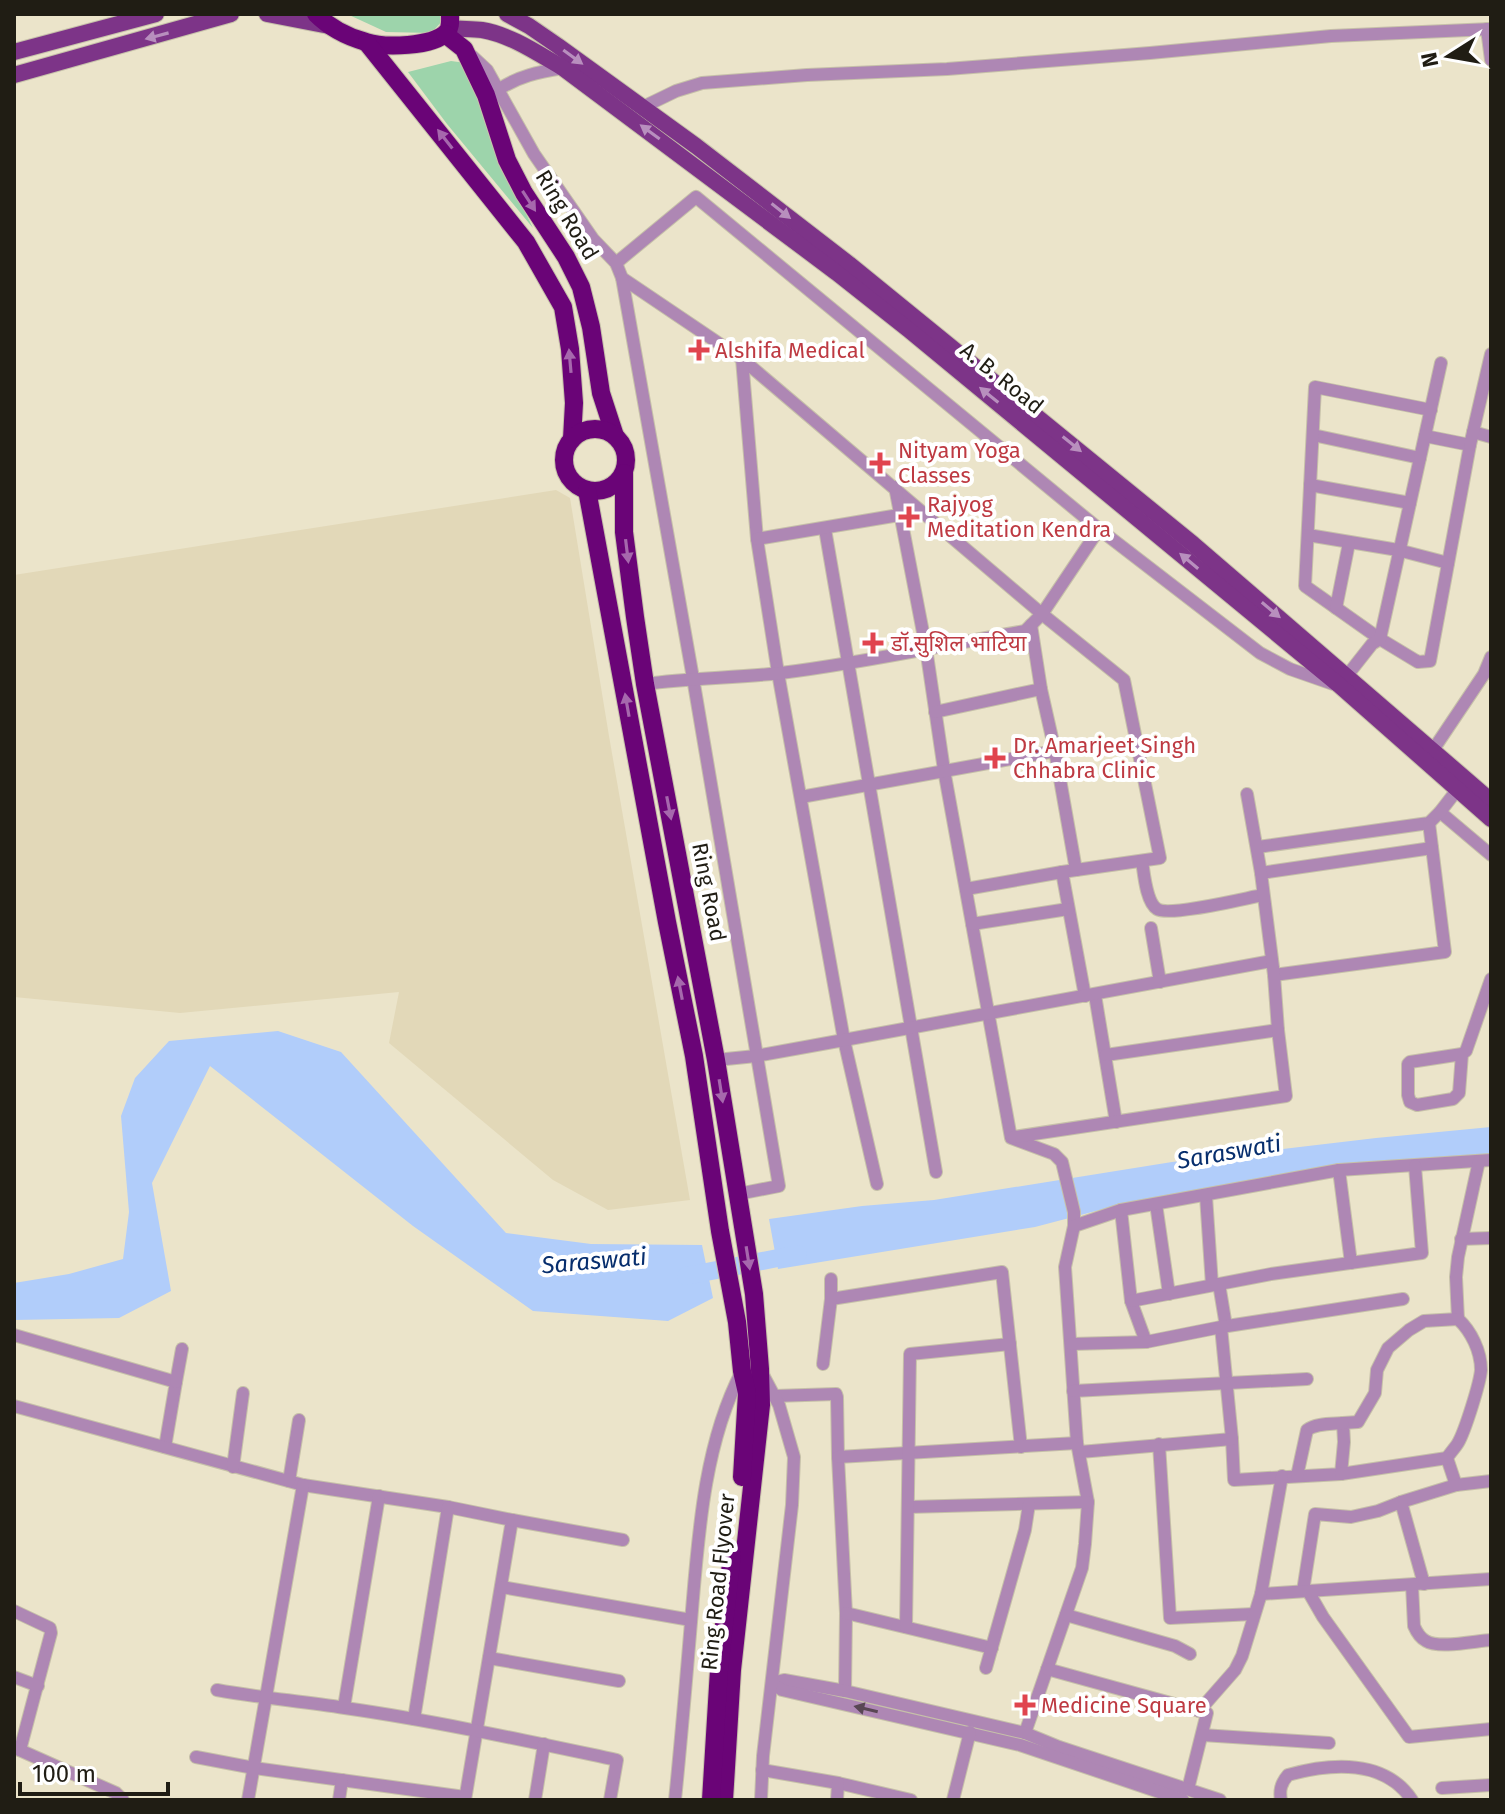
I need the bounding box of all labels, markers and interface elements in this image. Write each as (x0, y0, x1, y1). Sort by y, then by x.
north arrow (1409, 16, 1489, 96)
one-way arrow (144, 30, 169, 42)
one-way arrow (562, 48, 583, 64)
text: N (1415, 50, 1445, 69)
one-way arrow (639, 125, 660, 141)
one-way arrow (437, 129, 454, 149)
street label: Ring Road (530, 165, 604, 265)
one-way arrow (522, 190, 536, 212)
one-way arrow (771, 203, 791, 219)
street label: A. B. Road (955, 336, 1049, 420)
place label: Alshifa Medical (715, 337, 865, 364)
marker: Alshifa Medical (690, 341, 708, 359)
one-way arrow (564, 348, 577, 373)
one-way arrow (979, 387, 999, 404)
one-way arrow (1061, 435, 1081, 452)
place label: Nityam Yoga Classes (898, 437, 1021, 489)
marker: Nityam Yoga Classes (869, 452, 891, 474)
place label: Rajyog Meditation Kendra (927, 491, 1111, 543)
marker: Rajyog Meditation Kendra (898, 506, 920, 528)
one-way arrow (620, 539, 633, 564)
one-way arrow (1179, 553, 1199, 570)
one-way arrow (1261, 601, 1281, 618)
place label: डॉ.सुशिल भाटिया (890, 630, 1027, 658)
marker: डॉ.सुशिल भाटिया (862, 632, 884, 654)
one-way arrow (620, 692, 632, 717)
place label: Dr. Amarjeet Singh Chhabra Clinic (1013, 732, 1196, 784)
marker: Dr. Amarjeet Singh Chhabra Clinic (984, 747, 1006, 769)
one-way arrow (663, 795, 675, 820)
street label: Ring Road (686, 840, 732, 944)
one-way arrow (673, 975, 686, 1000)
one-way arrow (715, 1079, 728, 1104)
water label: Saraswati (1174, 1129, 1284, 1175)
water label: Saraswati (539, 1242, 648, 1280)
one-way arrow (743, 1246, 755, 1271)
street label: Ring Road Flyover (695, 1492, 741, 1672)
place label: Medicine Square (1041, 1692, 1207, 1719)
marker: Medicine Square (1016, 1696, 1034, 1714)
one-way arrow (854, 1702, 879, 1715)
scale bar (20, 1746, 168, 1796)
text: 100 m (32, 1760, 96, 1788)

